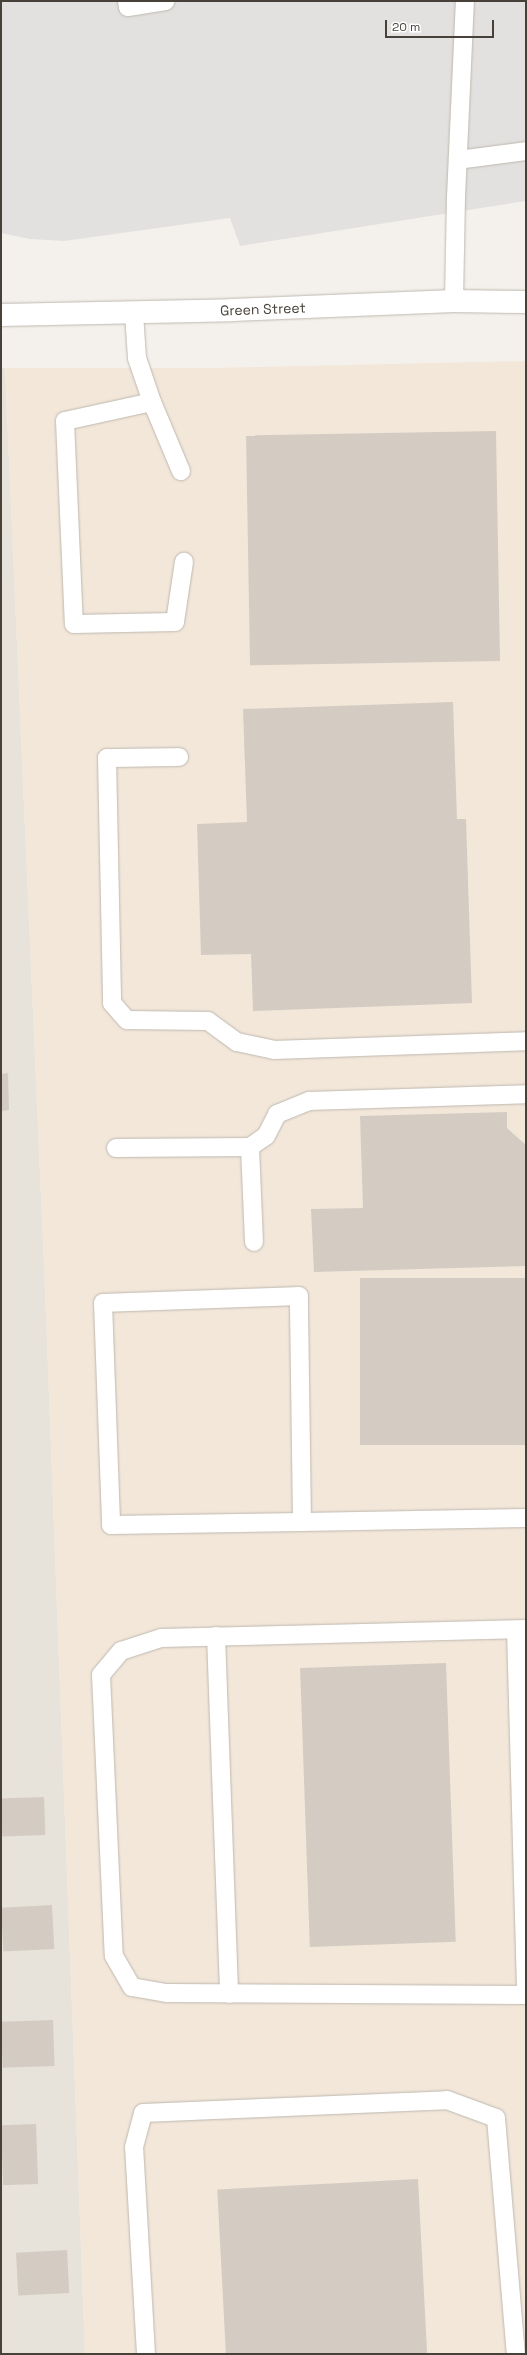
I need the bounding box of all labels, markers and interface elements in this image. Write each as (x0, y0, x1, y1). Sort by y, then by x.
scale bar (387, 12, 496, 38)
text: 20 m (392, 19, 420, 35)
street label: Green Street (220, 299, 306, 319)

